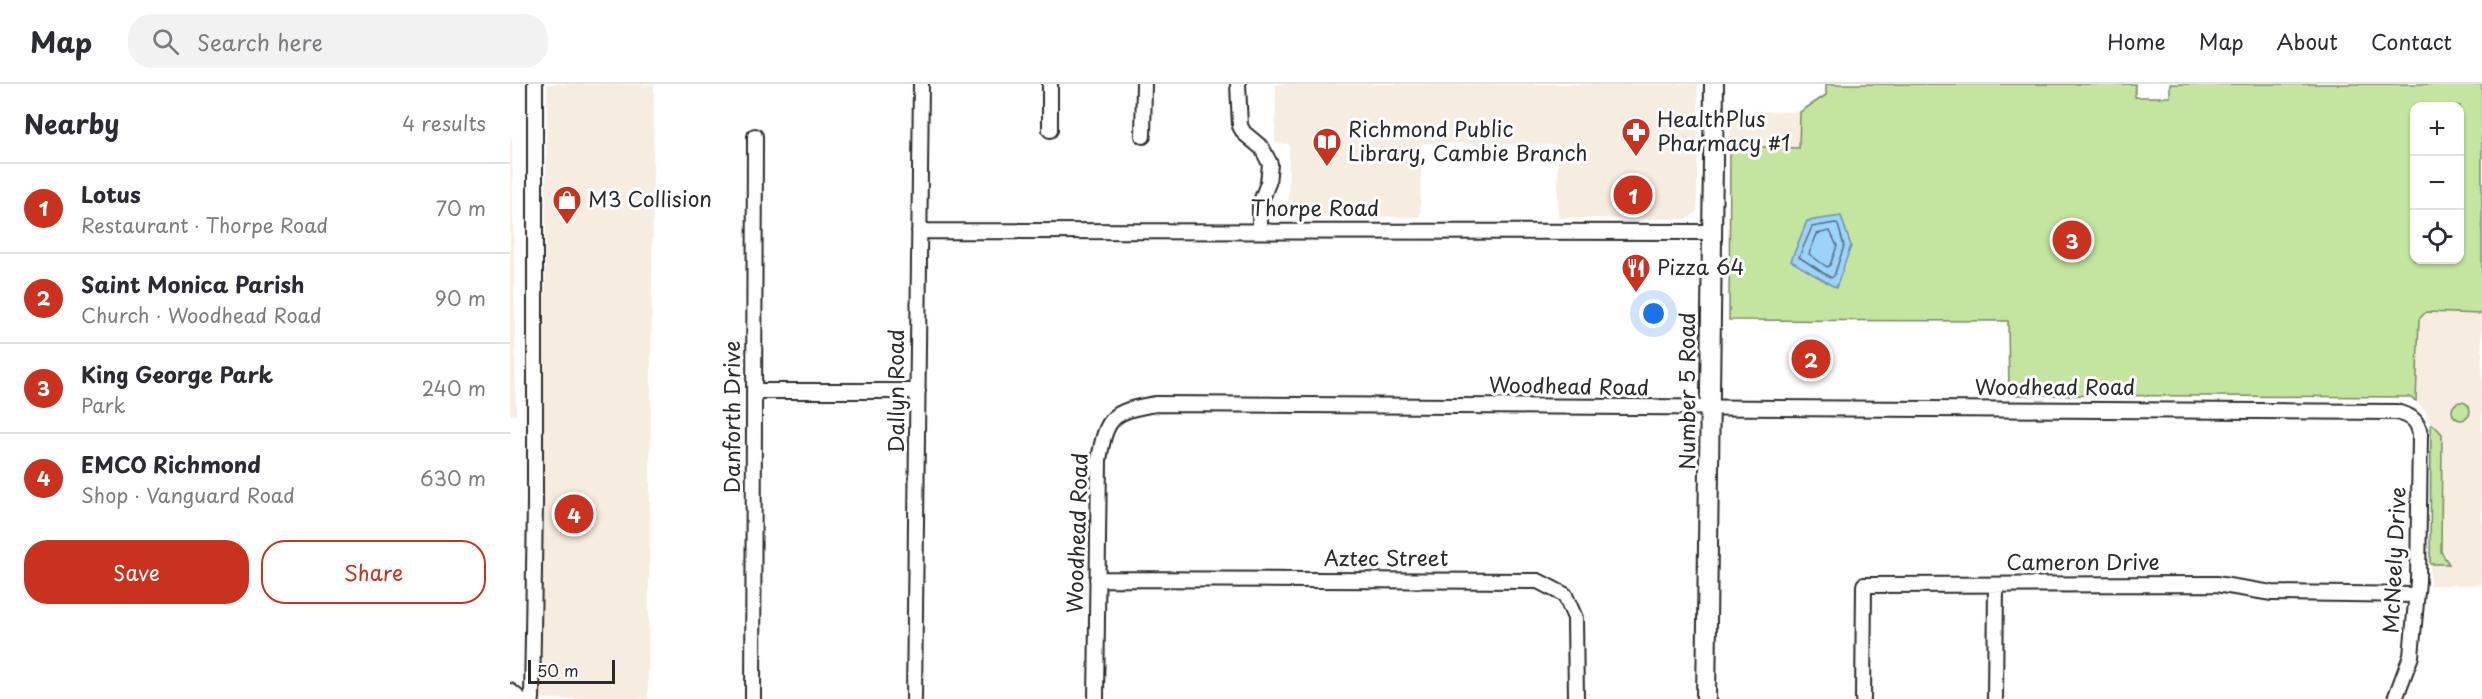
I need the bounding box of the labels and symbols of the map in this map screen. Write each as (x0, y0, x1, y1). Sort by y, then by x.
place label: HealthPlus Pharmacy #1 (1657, 102, 1790, 158)
place label: Richmond Public Library, Cambie Branch (1348, 112, 1587, 168)
pharmacy icon: HealthPlus Pharmacy #1 (1620, 116, 1652, 158)
library icon: Richmond Public Library, Cambie Branch (1311, 126, 1343, 168)
pin: 1 (1614, 172, 1652, 218)
place label: M3 Collision (588, 182, 712, 214)
shop icon: M3 Collision (551, 184, 583, 226)
street label: Thorpe Road (1251, 191, 1379, 223)
pin: 3 (2052, 218, 2092, 262)
place label: Pizza 64 (1657, 250, 1744, 282)
restaurant icon: Pizza 64 (1620, 252, 1652, 294)
your location (1639, 299, 1668, 328)
street label: Number 5 Road (1670, 312, 1702, 470)
street label: Dallyn Road (879, 329, 911, 453)
pin: 2 (1792, 336, 1830, 382)
street label: Danforth Drive (715, 341, 747, 493)
street label: Woodhead Road (1489, 368, 1649, 402)
street label: Woodhead Road (1975, 370, 2135, 402)
street label: Woodhead Road (1057, 452, 1095, 614)
street label: McNeely Drive (2373, 486, 2413, 634)
pin: 4 (554, 492, 594, 536)
street label: Aztec Street (1324, 541, 1448, 573)
street label: Cameron Drive (2006, 545, 2160, 577)
scale bar (528, 657, 615, 684)

